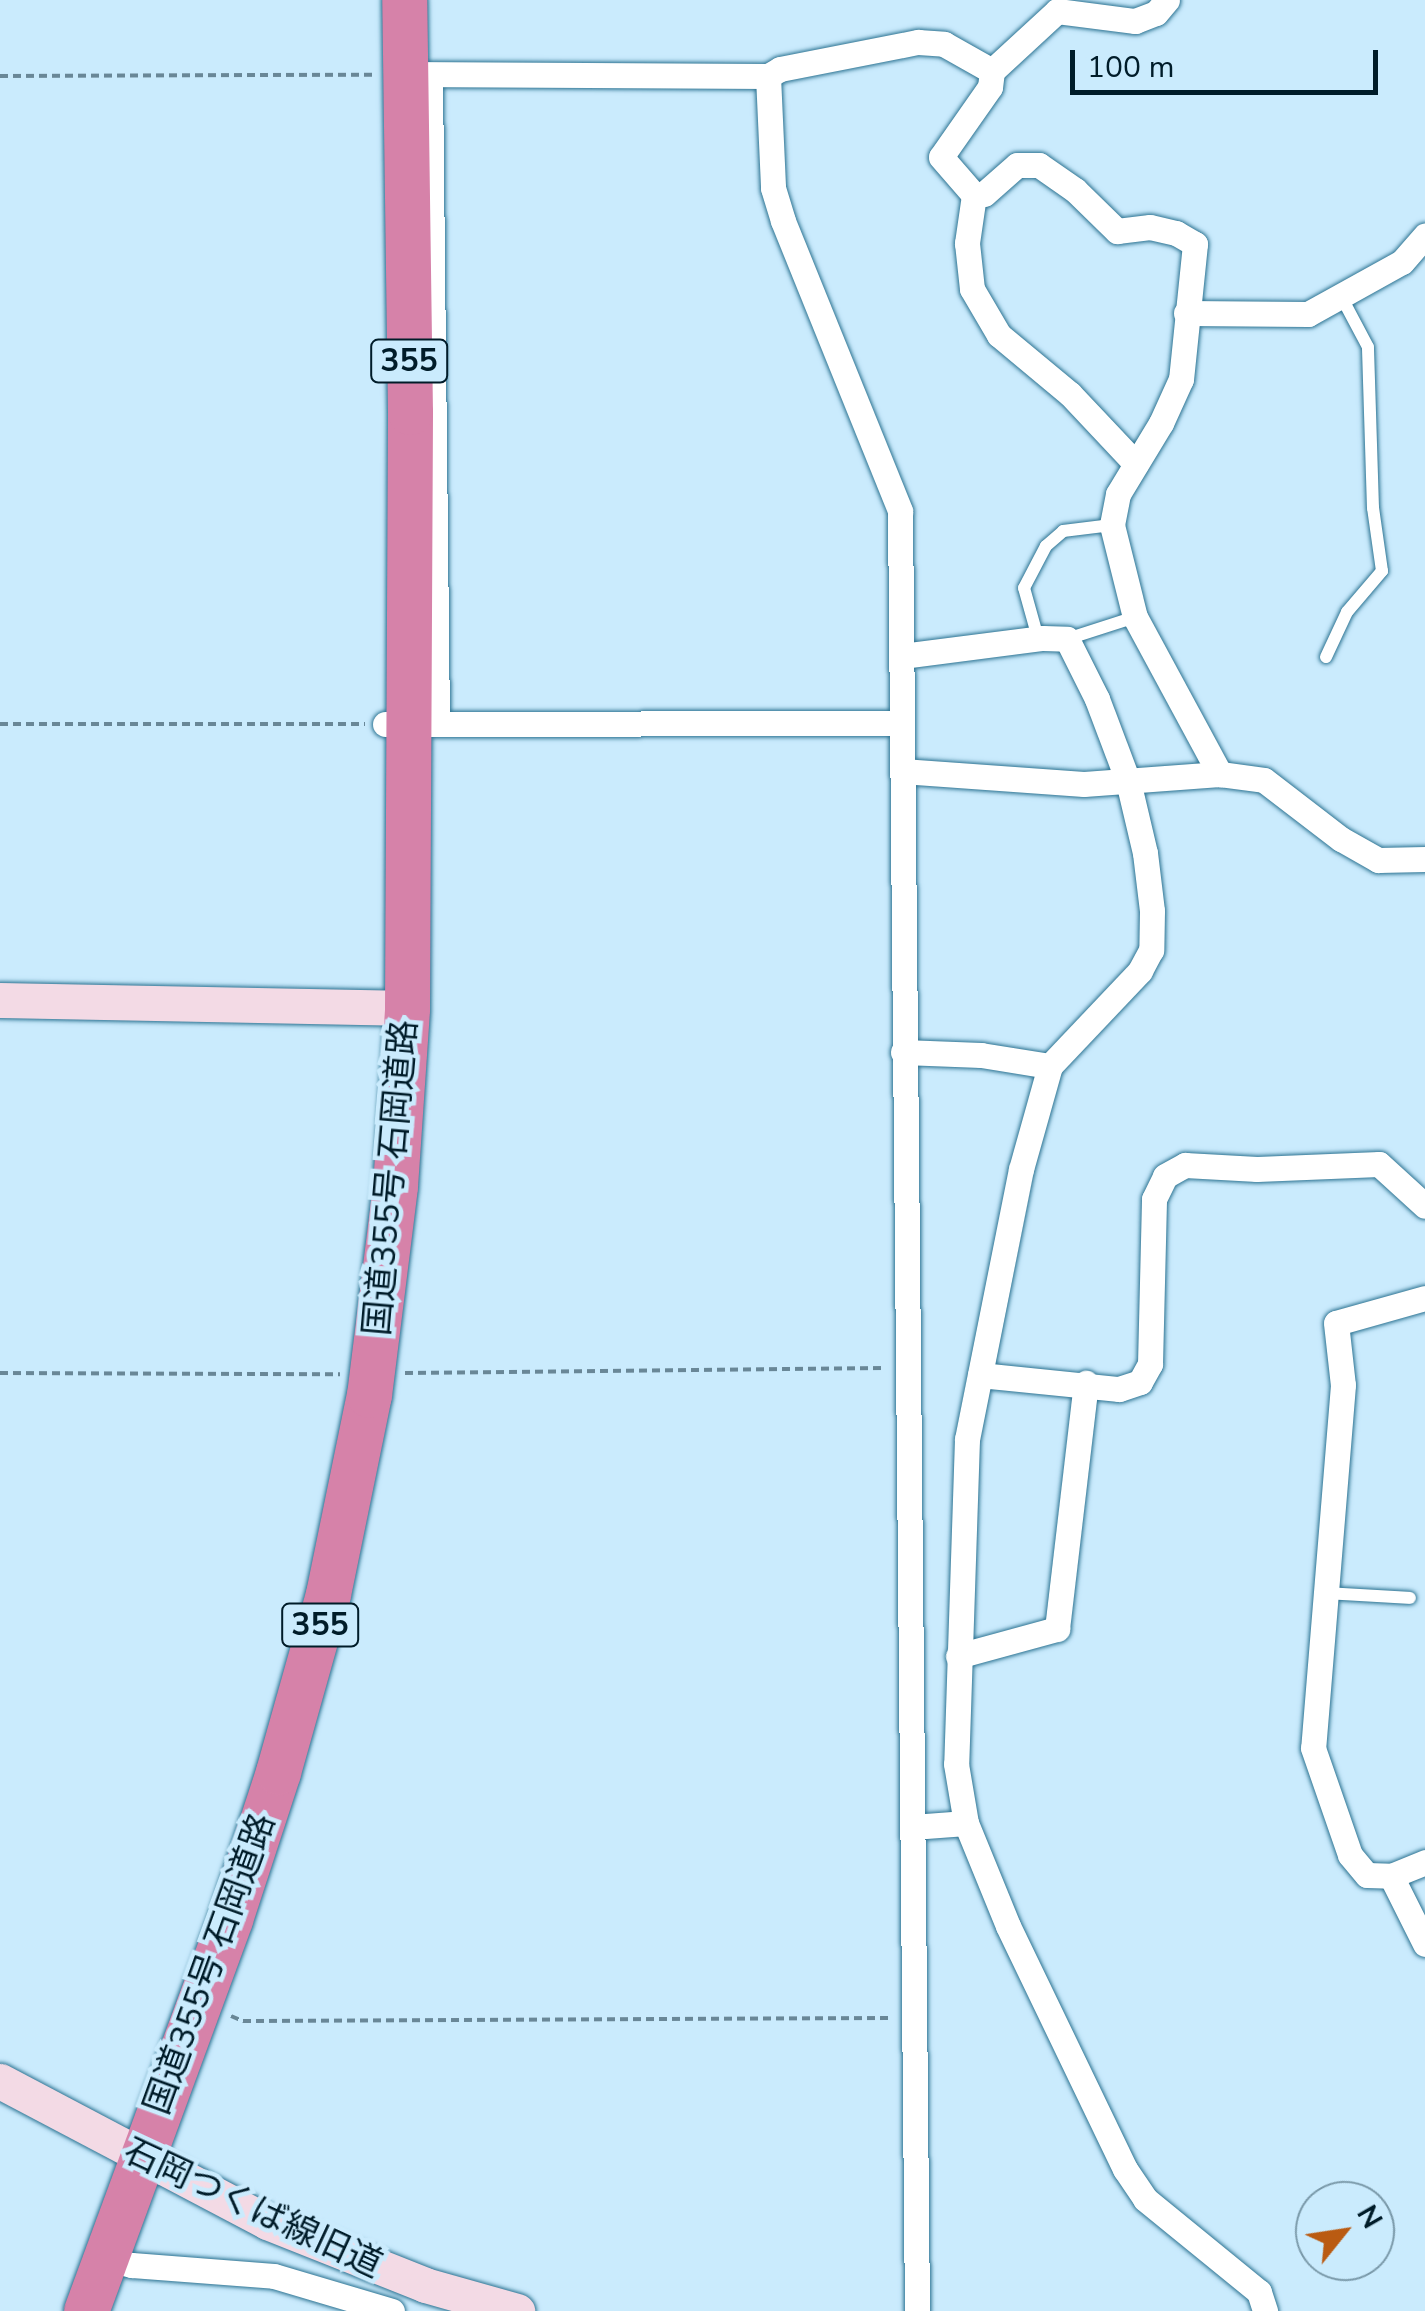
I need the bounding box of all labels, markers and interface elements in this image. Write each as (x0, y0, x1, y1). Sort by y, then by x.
scale bar (1075, 30, 1382, 92)
text: 100 m (1087, 47, 1174, 88)
road number: 355 (369, 334, 449, 388)
street label: 国道355号 石岡道路 (356, 1018, 426, 1338)
road number: 355 (280, 1598, 360, 1652)
street label: 国道355号 石岡道路 (136, 1808, 284, 2120)
street label: 石岡つくば線旧道 (117, 2130, 389, 2286)
north arrow (1295, 2181, 1395, 2281)
text: N (1348, 2198, 1391, 2236)

